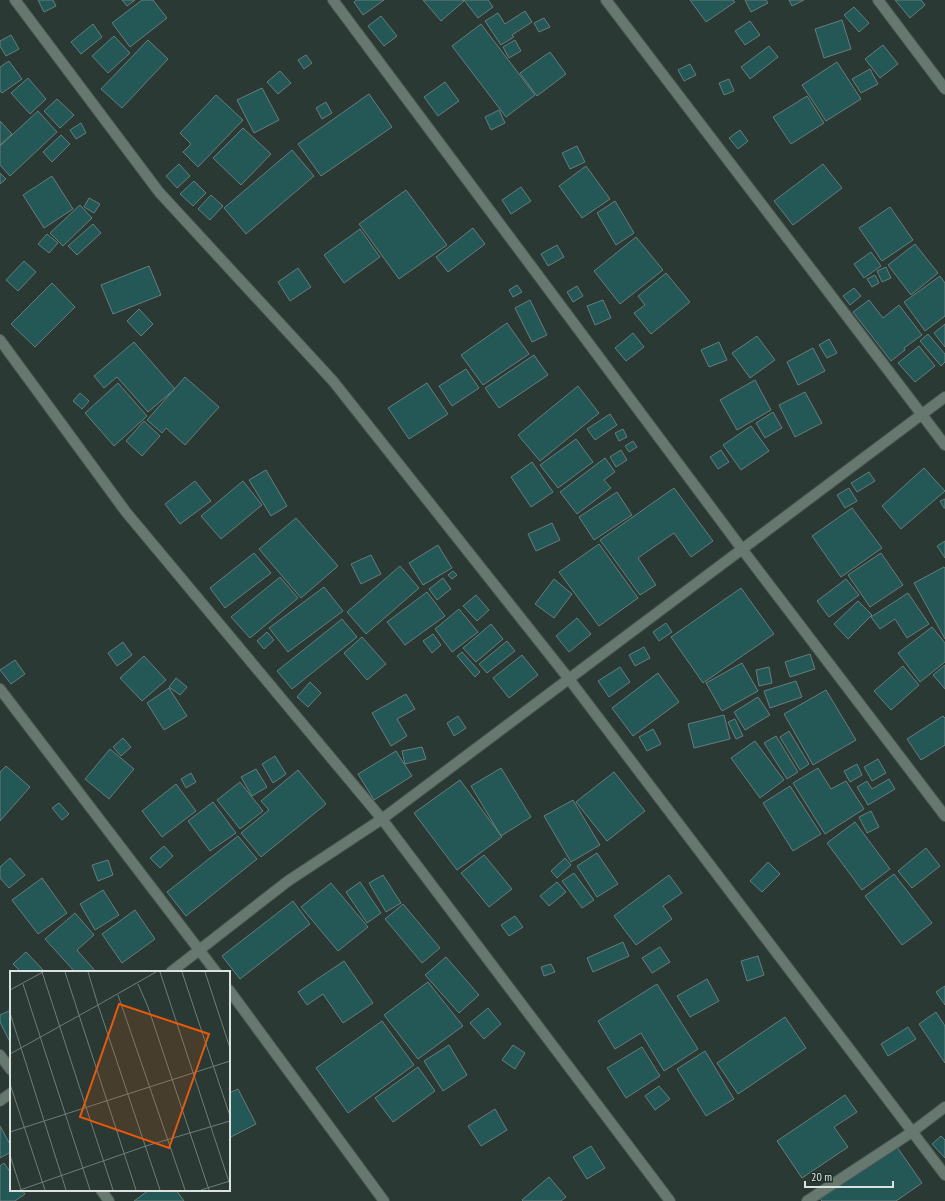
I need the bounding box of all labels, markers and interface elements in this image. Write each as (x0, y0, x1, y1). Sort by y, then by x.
inset map (10, 971, 230, 1191)
scale bar (805, 1163, 893, 1189)
text: 20 m (811, 1169, 832, 1184)

